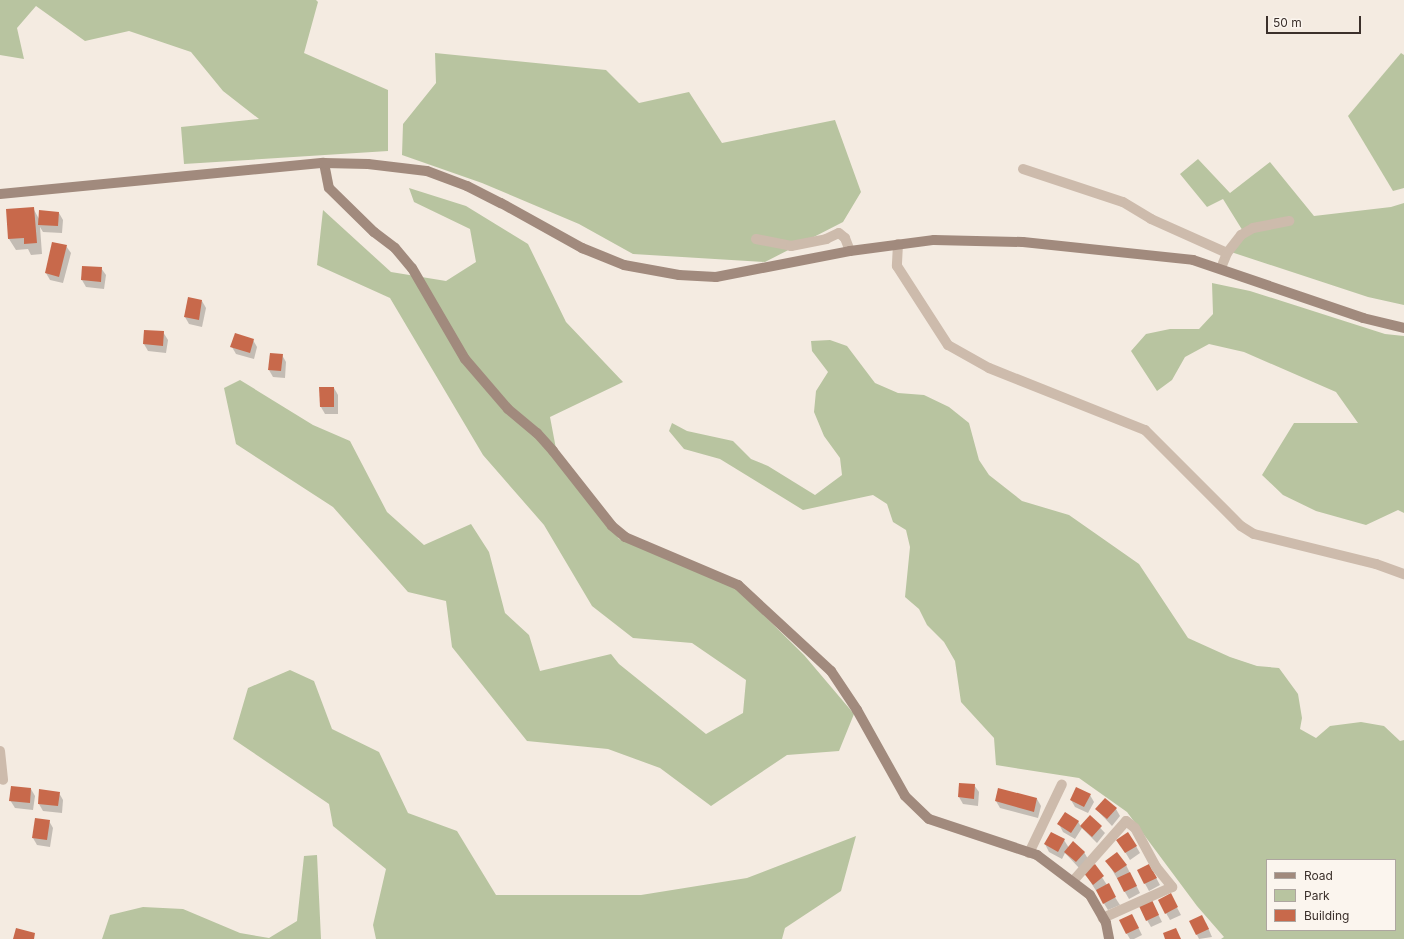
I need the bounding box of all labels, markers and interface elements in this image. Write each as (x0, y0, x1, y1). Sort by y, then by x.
scale bar (1268, 8, 1363, 34)
text: 50 m (1273, 15, 1302, 30)
legend (1266, 859, 1396, 931)
text: Road (1304, 868, 1333, 883)
text: Park (1304, 888, 1330, 903)
text: Building (1304, 908, 1349, 923)

